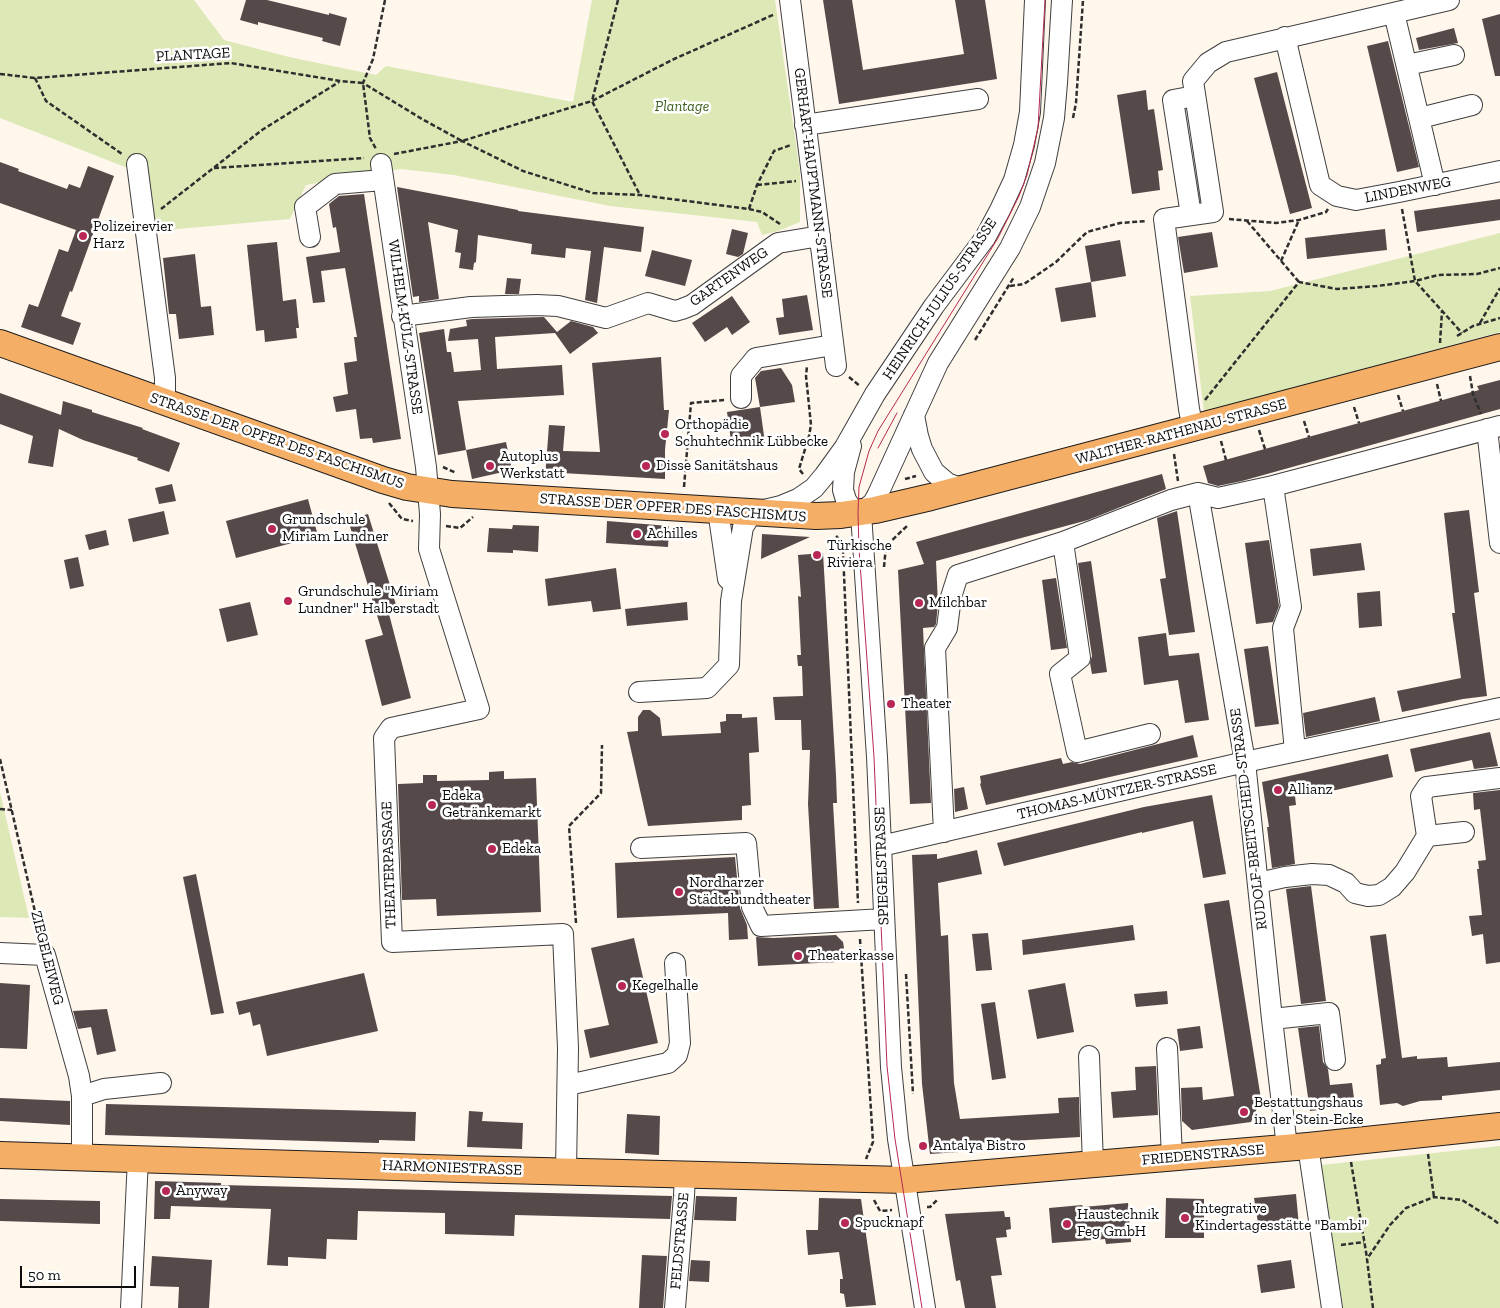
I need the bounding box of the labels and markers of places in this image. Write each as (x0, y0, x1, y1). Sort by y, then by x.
place label: Polizeirevier Harz (93, 218, 174, 253)
marker: Polizeirevier Harz (77, 230, 89, 242)
place label: Orthopädie Schuhtechnik Lübbecke (675, 416, 828, 451)
marker: Orthopädie Schuhtechnik Lübbecke (659, 428, 671, 440)
place label: Autoplus Werkstatt (500, 448, 565, 483)
place label: Disse Sanitätshaus (656, 457, 778, 475)
marker: Autoplus Werkstatt (484, 460, 496, 472)
marker: Disse Sanitätshaus (640, 460, 652, 472)
place label: Grundschule Miriam Lundner (282, 511, 389, 546)
marker: Grundschule Miriam Lundner (266, 523, 278, 535)
place label: Achilles (647, 525, 698, 543)
marker: Achilles (631, 528, 643, 540)
place label: Türkische Riviera (827, 537, 892, 572)
marker: Türkische Riviera (811, 549, 823, 561)
place label: Grundschule "Miriam Lundner" Halberstadt (298, 583, 439, 618)
place label: Milchbar (929, 594, 987, 612)
marker: Grundschule "Miriam Lundner" Halberstadt (282, 595, 294, 607)
marker: Milchbar (913, 597, 925, 609)
place label: Theater (901, 695, 952, 713)
marker: Theater (885, 698, 897, 710)
place label: Allianz (1288, 781, 1333, 799)
marker: Allianz (1272, 784, 1284, 796)
place label: Edeka Getränkemarkt (442, 787, 541, 822)
marker: Edeka Getränkemarkt (426, 799, 438, 811)
place label: Edeka (502, 840, 541, 858)
marker: Edeka (486, 843, 498, 855)
place label: Nordharzer Städtebundtheater (689, 874, 811, 909)
marker: Nordharzer Städtebundtheater (673, 886, 685, 898)
place label: Theaterkasse (808, 947, 894, 965)
marker: Theaterkasse (792, 950, 804, 962)
place label: Kegelhalle (632, 977, 698, 995)
marker: Kegelhalle (616, 980, 628, 992)
place label: Bestattungshaus in der Stein-Ecke (1254, 1094, 1364, 1129)
marker: Bestattungshaus in der Stein-Ecke (1238, 1106, 1250, 1118)
place label: Antalya Bistro (933, 1137, 1026, 1155)
marker: Antalya Bistro (917, 1140, 929, 1152)
place label: Anyway (176, 1182, 228, 1200)
marker: Anyway (160, 1185, 172, 1197)
place label: Integrative Kindertagesstätte "Bambi" (1195, 1200, 1367, 1235)
place label: Haustechnik Feg GmbH (1077, 1206, 1159, 1241)
marker: Integrative Kindertagesstätte "Bambi" (1179, 1212, 1191, 1224)
place label: Spucknapf (855, 1214, 923, 1232)
marker: Spucknapf (839, 1217, 851, 1229)
marker: Haustechnik Feg GmbH (1061, 1218, 1073, 1230)

